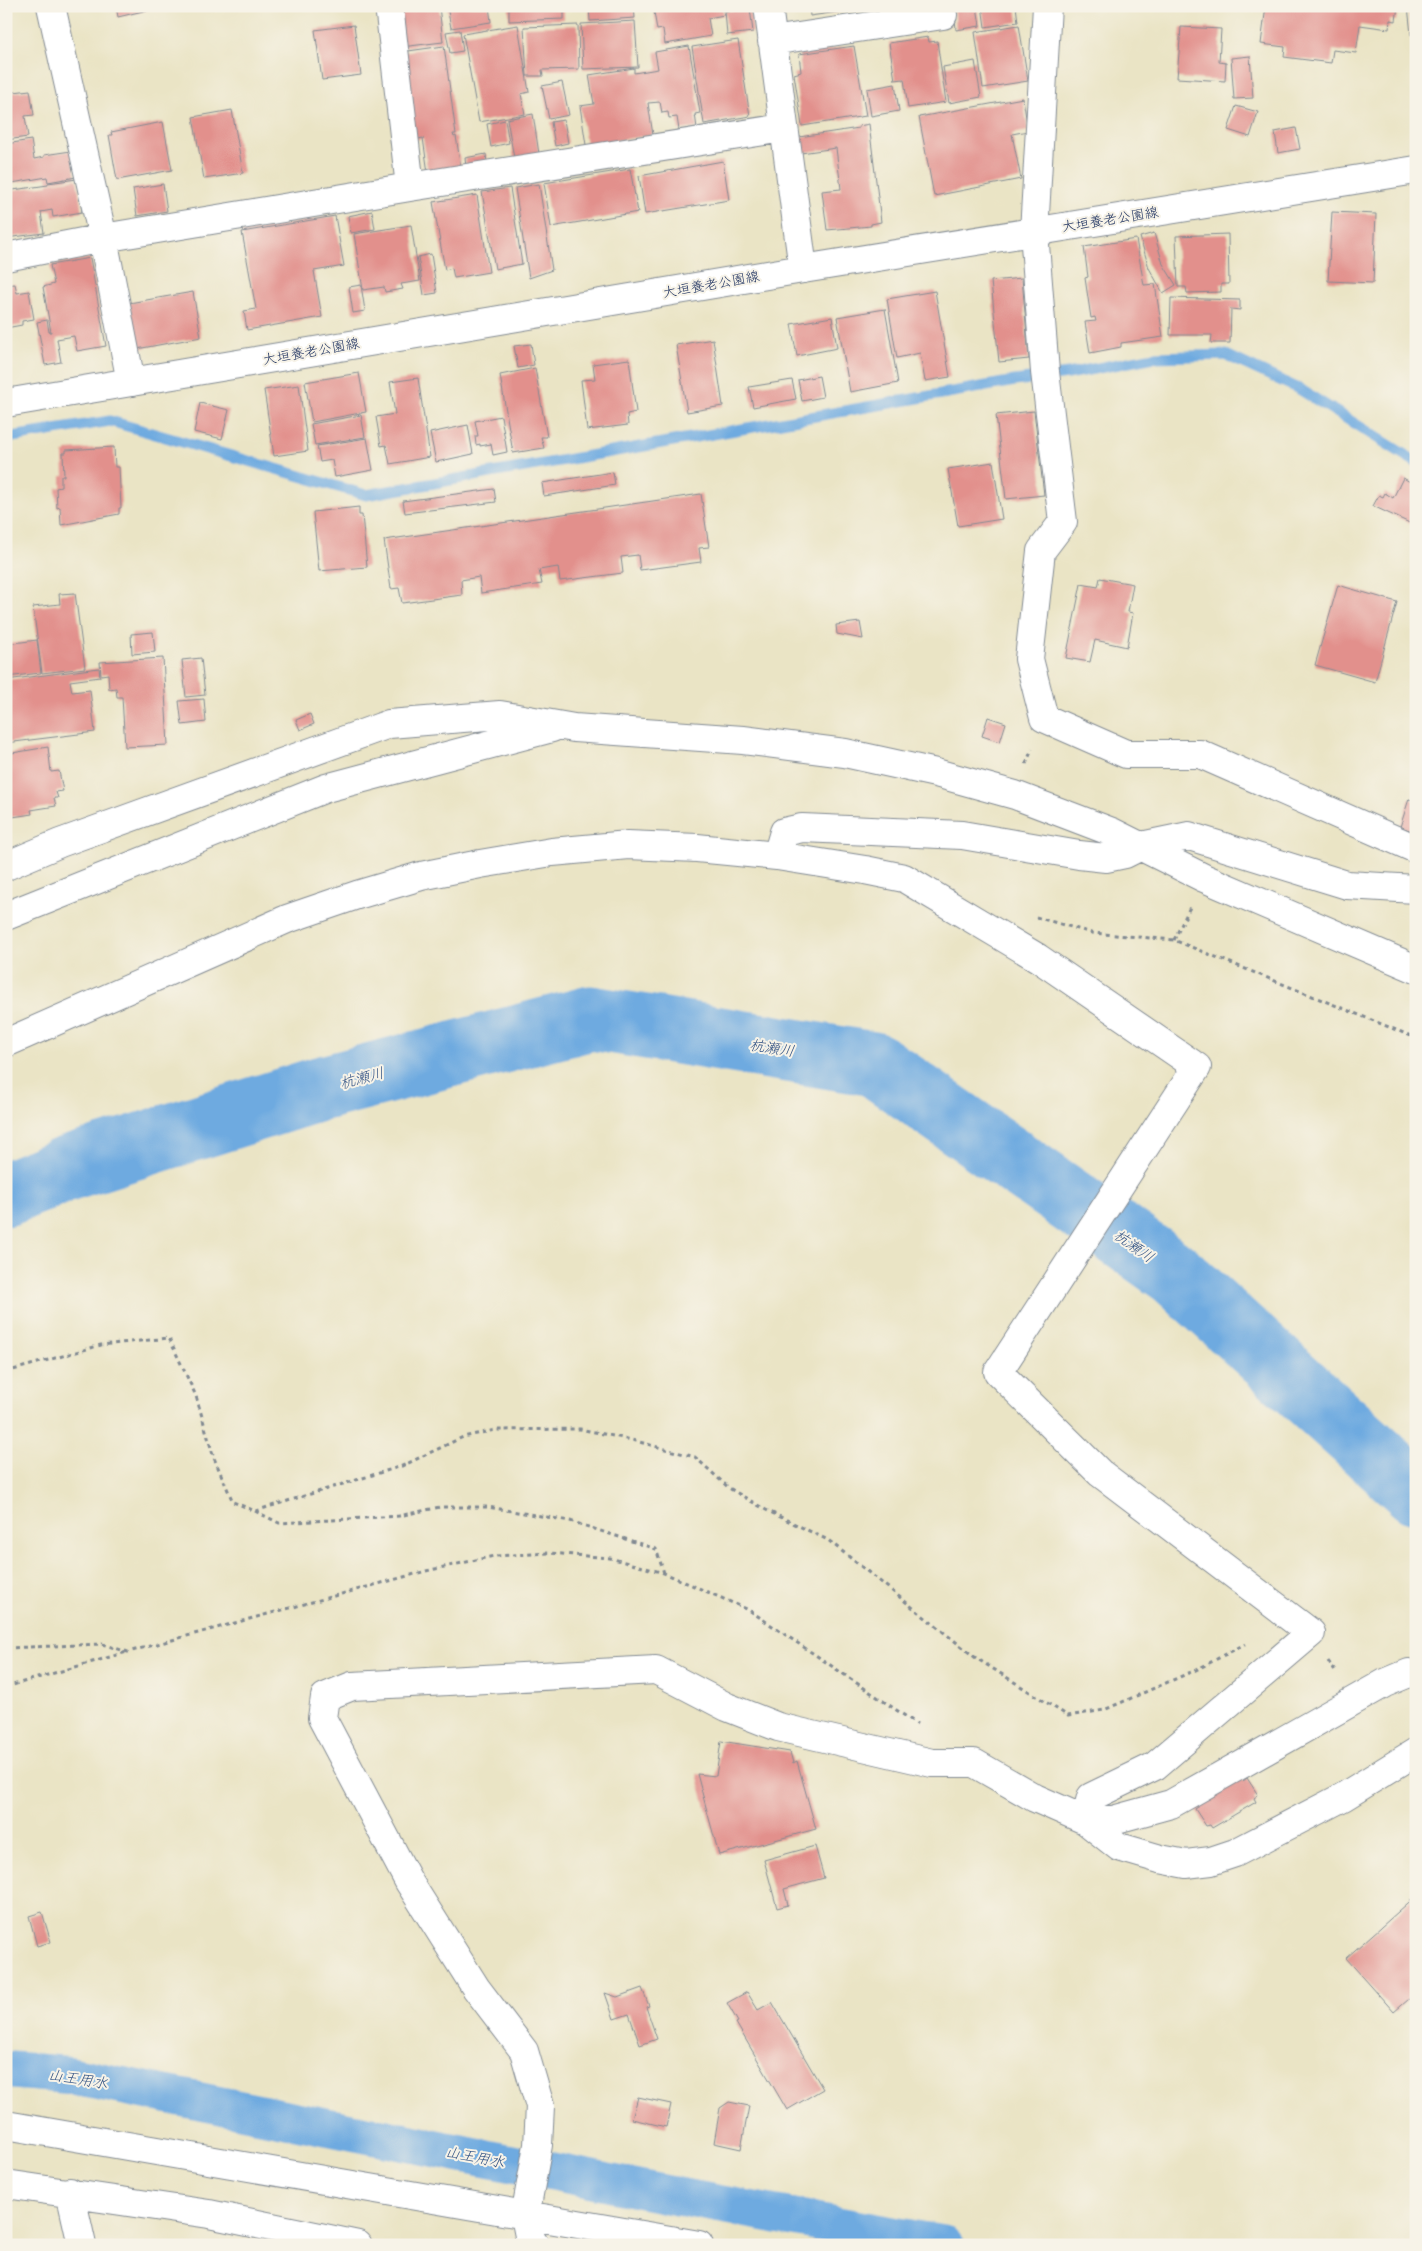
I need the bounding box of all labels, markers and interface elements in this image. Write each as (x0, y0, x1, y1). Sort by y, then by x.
street label: 大垣養老公園線 (1060, 202, 1160, 236)
street label: 大垣養老公園線 (661, 267, 761, 301)
street label: 大垣養老公園線 (261, 334, 361, 368)
water label: 杭瀬川 (748, 1035, 796, 1060)
water label: 杭瀬川 (338, 1063, 386, 1093)
water label: 杭瀬川 (1110, 1225, 1158, 1266)
water label: 山王用水 (47, 2064, 109, 2093)
water label: 山王用水 (444, 2141, 506, 2172)

